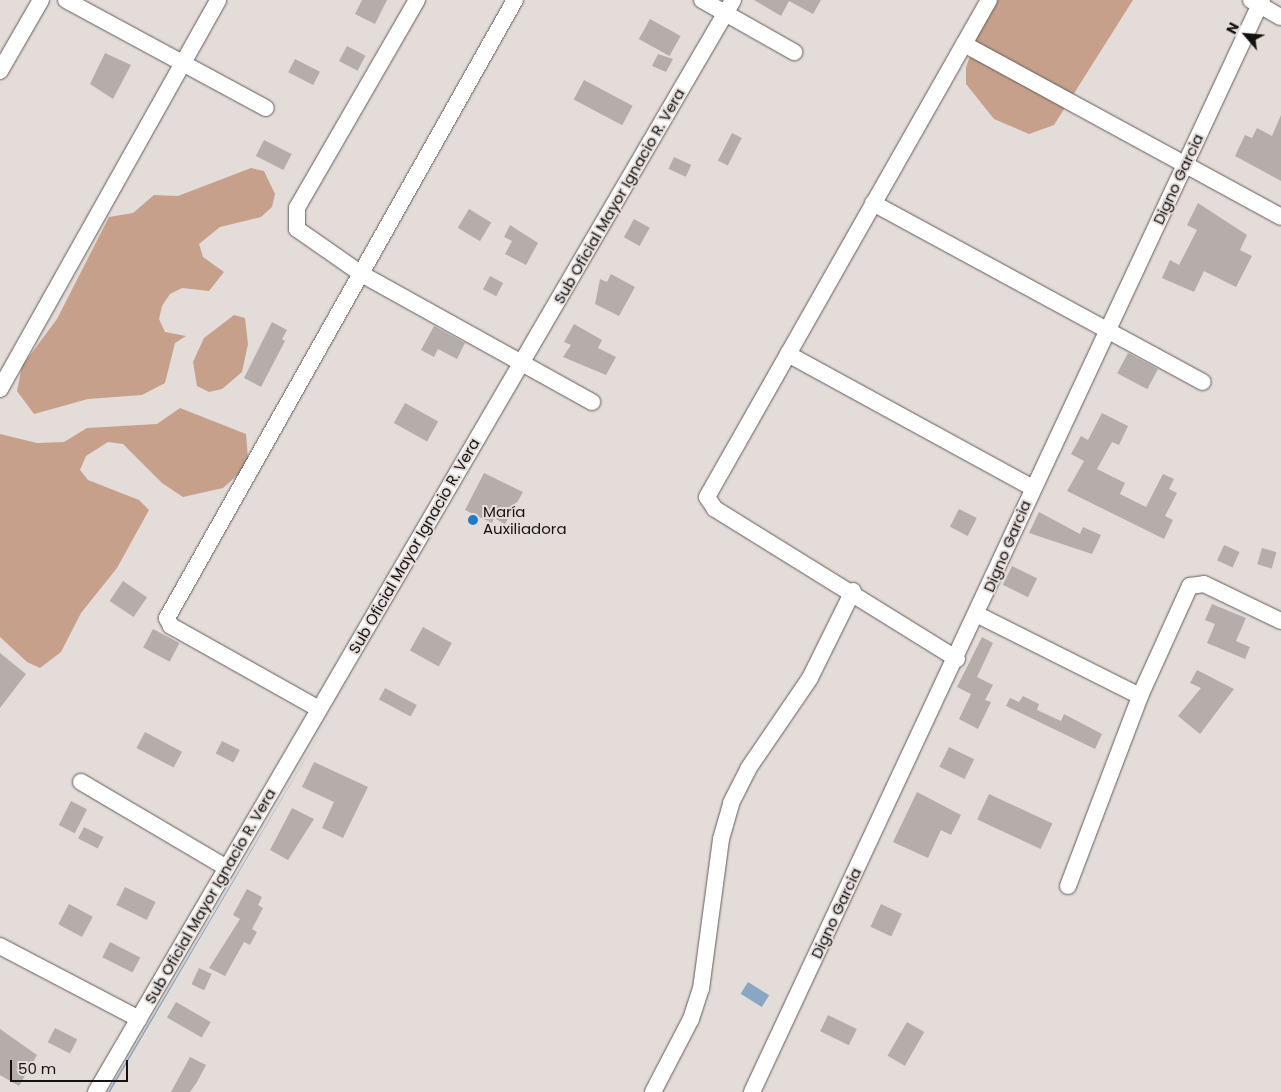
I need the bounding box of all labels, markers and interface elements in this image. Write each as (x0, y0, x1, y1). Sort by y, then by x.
north arrow (1221, 10, 1271, 60)
text: N (1221, 19, 1244, 37)
street label: Sub Oficial Mayor Ignacio R. Vera (550, 85, 688, 307)
street label: Digno Garcia (1149, 131, 1207, 227)
street label: Sub Oficial Mayor Ignacio R. Vera (345, 435, 483, 657)
street label: Digno Garcia (980, 497, 1034, 595)
place label: María Auxiliadora (483, 502, 567, 537)
marker: María Auxiliadora (467, 514, 479, 526)
street label: Sub Oficial Mayor Ignacio R. Vera (141, 785, 279, 1007)
street label: Digno Garcia (807, 865, 865, 961)
scale bar (12, 1050, 130, 1082)
text: 50 m (18, 1058, 56, 1079)

